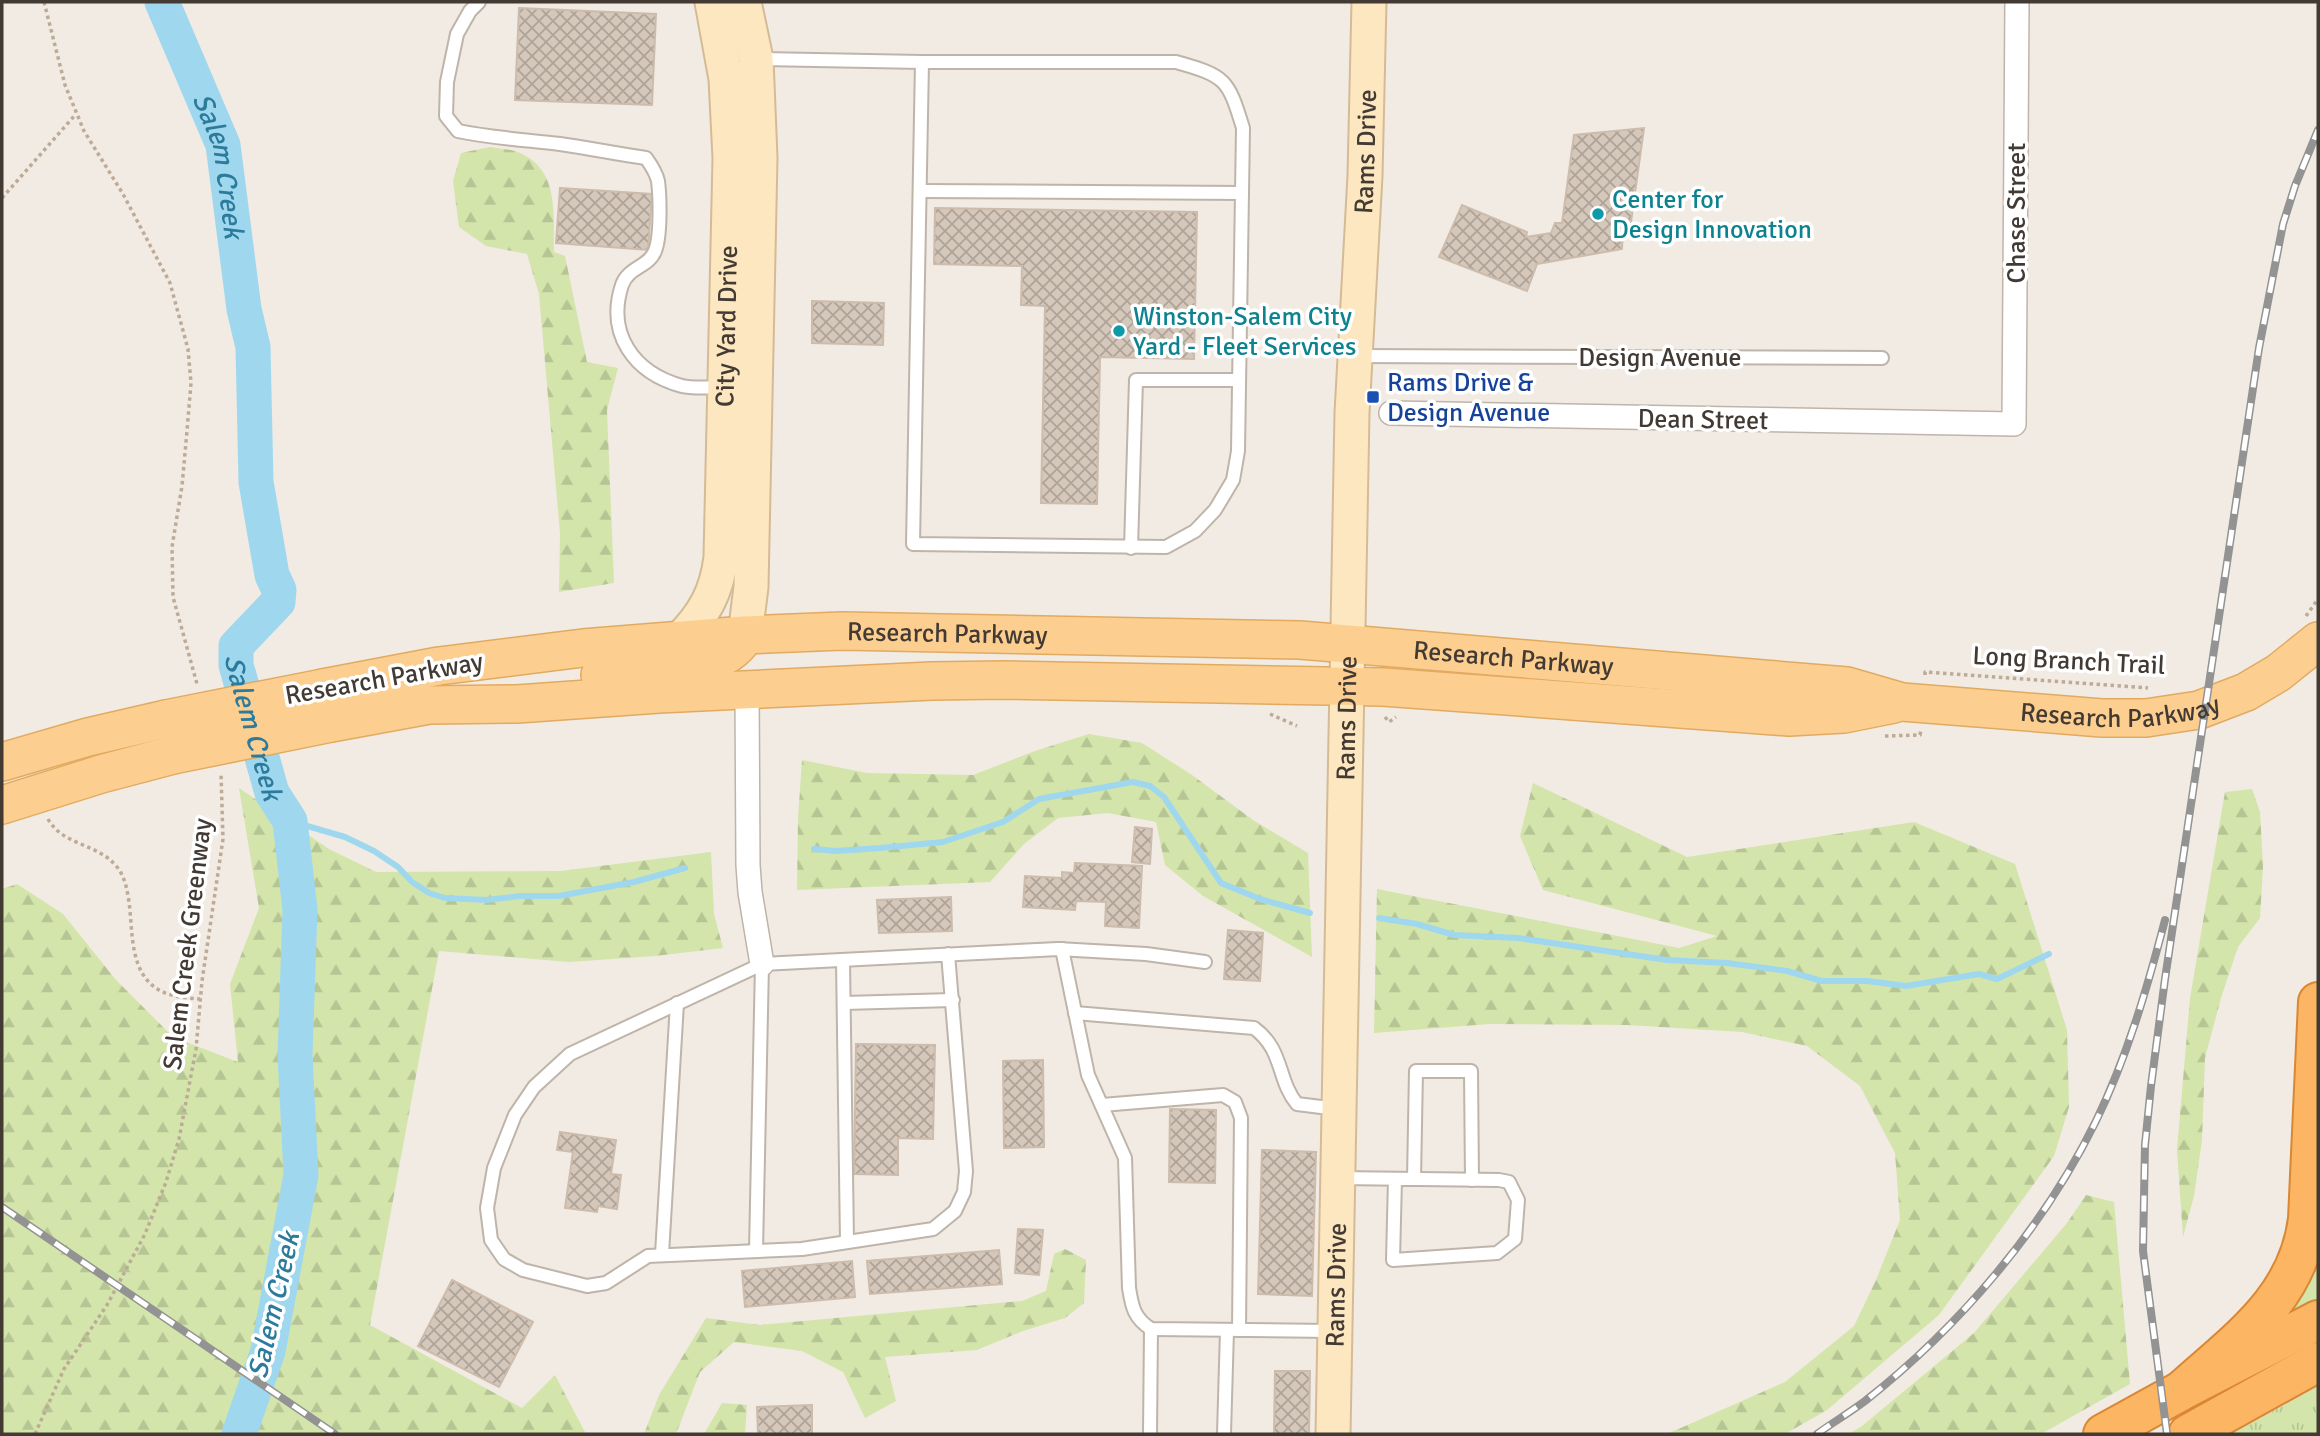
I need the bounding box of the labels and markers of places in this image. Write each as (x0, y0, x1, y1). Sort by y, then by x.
place label: Center for Design Innovation (1612, 184, 1812, 246)
marker: Center for Design Innovation (1590, 206, 1606, 222)
place label: Winston-Salem City Yard - Fleet Services (1133, 301, 1356, 363)
marker: Winston-Salem City Yard - Fleet Services (1111, 323, 1127, 339)
place label: Rams Drive & Design Avenue (1387, 367, 1550, 429)
marker: Rams Drive & Design Avenue (1365, 389, 1381, 405)

